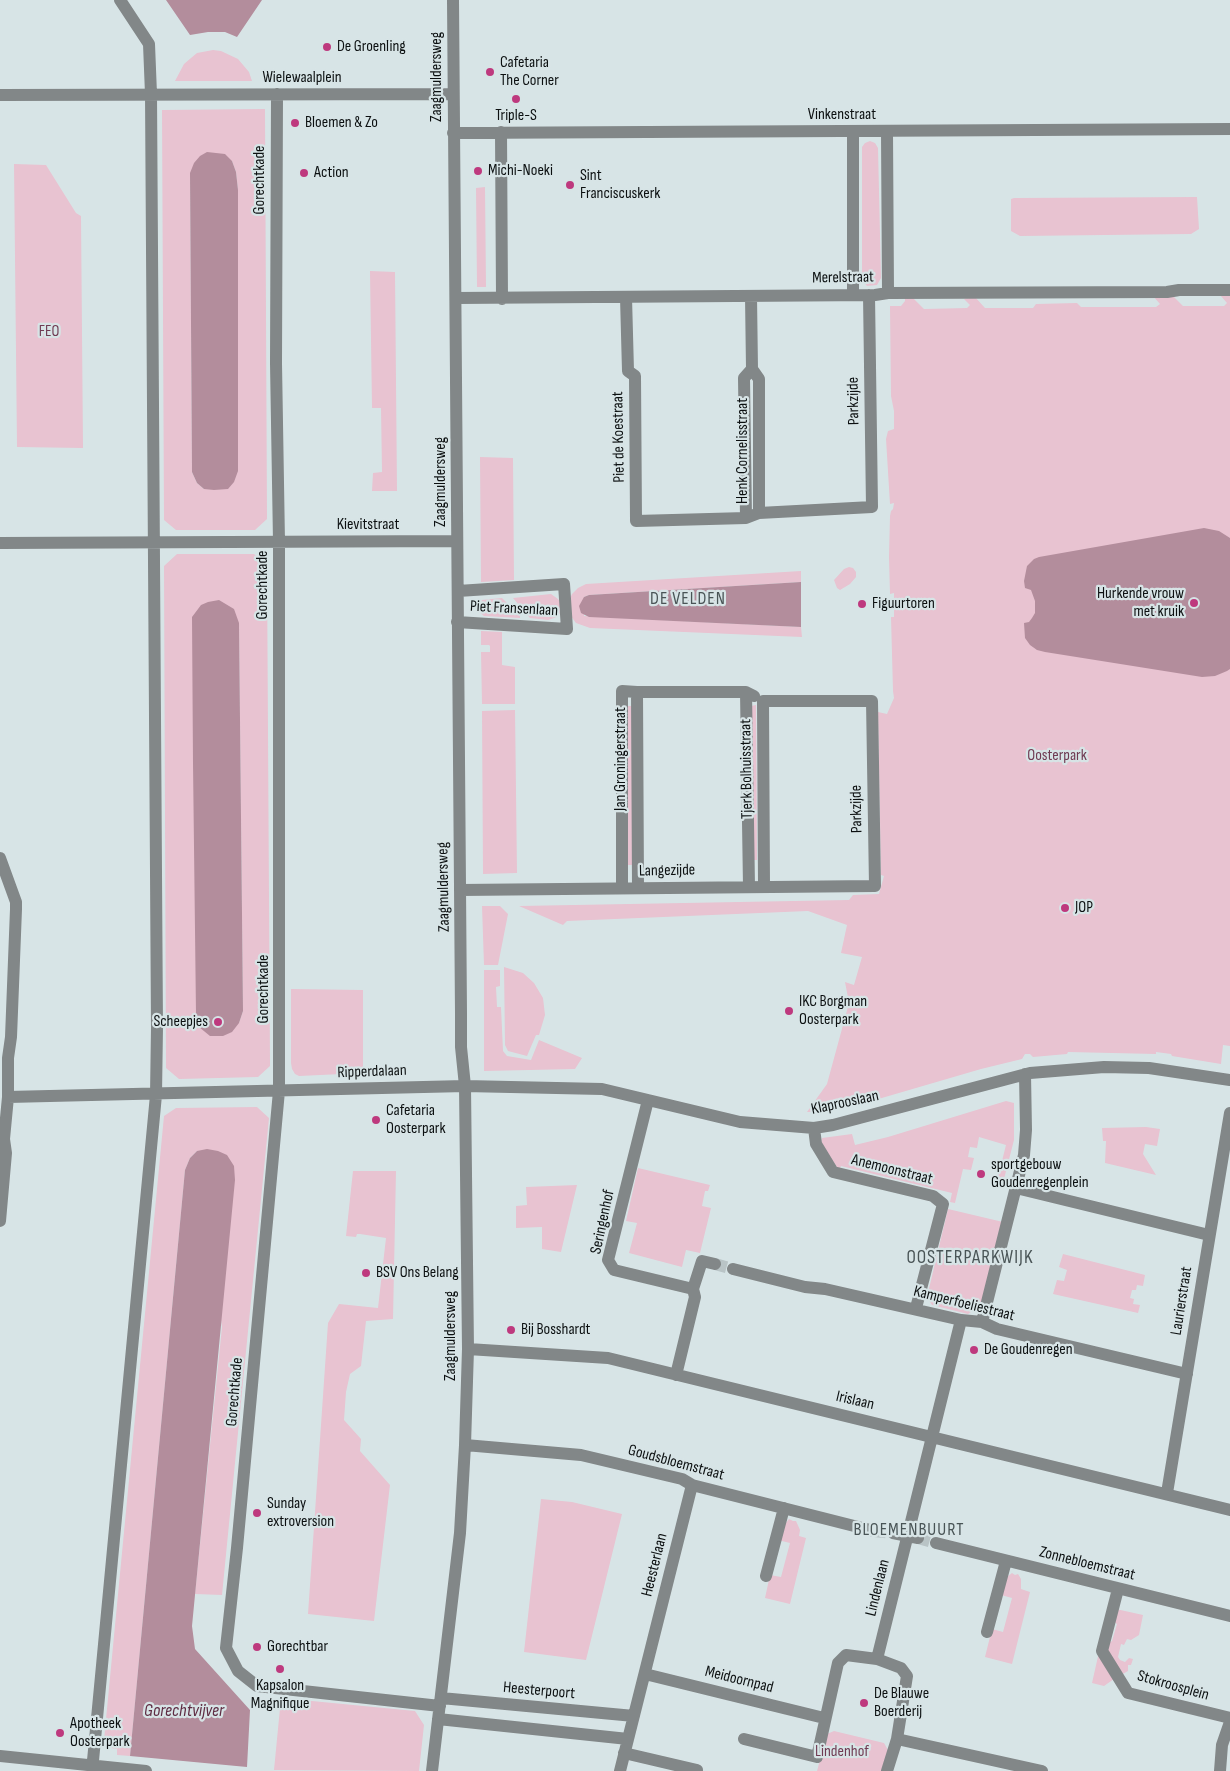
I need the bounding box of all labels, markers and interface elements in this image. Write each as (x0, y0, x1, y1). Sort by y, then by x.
street label: Zaagmuldersweg (427, 32, 447, 122)
place label: De Groenling (337, 37, 406, 57)
marker: De Groenling (321, 41, 333, 53)
place label: Cafetaria The Corner (500, 53, 559, 91)
marker: Cafetaria The Corner (484, 66, 496, 78)
street label: Wielewaalplein (262, 68, 342, 88)
marker: Triple-S (510, 93, 522, 105)
street label: Vinkenstraat (808, 105, 876, 125)
place label: Triple-S (495, 106, 537, 126)
place label: Bloemen & Zo (305, 113, 378, 133)
marker: Bloemen & Zo (289, 117, 301, 129)
street label: Gorechtkade (250, 145, 270, 215)
place label: Michi-Noeki (488, 161, 553, 181)
place label: Action (314, 163, 349, 183)
marker: Michi-Noeki (472, 165, 484, 177)
place label: Sint Franciscuskerk (580, 166, 660, 204)
marker: Action (298, 167, 310, 179)
marker: Sint Franciscuskerk (564, 179, 576, 191)
street label: Merelstraat (812, 268, 874, 288)
park label: FEO (39, 322, 59, 342)
street label: Parkzijde (844, 377, 864, 425)
street label: Piet de Koestraat (609, 391, 629, 483)
street label: Henk Cornelisstraat (733, 398, 753, 504)
street label: Zaagmuldersweg (431, 437, 451, 527)
street label: Kievitstraat (337, 515, 399, 535)
street label: Gorechtkade (253, 550, 273, 620)
place label: Hurkende vrouw met kruik (1097, 584, 1184, 622)
district label: DE VELDEN (649, 588, 727, 610)
place label: Figuurtoren (872, 594, 935, 614)
street label: Piet Fransenlaan (470, 597, 558, 621)
marker: Hurkende vrouw met kruik (1188, 597, 1200, 609)
marker: Figuurtoren (856, 598, 868, 610)
street label: Jan Groningerstraat (611, 707, 631, 811)
street label: Tjerk Bolhuisstraat (737, 719, 757, 819)
park label: Oosterpark (1027, 746, 1087, 766)
street label: Parkzijde (847, 785, 867, 833)
street label: Zaagmuldersweg (434, 842, 454, 932)
street label: Langezijde (639, 861, 695, 881)
place label: JOP (1075, 898, 1093, 918)
marker: JOP (1059, 902, 1071, 914)
street label: Gorechtkade (254, 954, 274, 1024)
place label: IKC Borgman Oosterpark (799, 992, 867, 1030)
marker: IKC Borgman Oosterpark (783, 1005, 795, 1017)
place label: Scheepjes (153, 1012, 208, 1032)
marker: Scheepjes (212, 1016, 224, 1028)
street label: Ripperdalaan (337, 1061, 407, 1083)
street label: Klaprooslaan (809, 1086, 881, 1120)
place label: Cafetaria Oosterpark (386, 1101, 446, 1139)
marker: Cafetaria Oosterpark (370, 1114, 382, 1126)
street label: Anemoonstraat (849, 1151, 935, 1189)
place label: sportgebouw Goudenregenplein (991, 1155, 1089, 1193)
marker: sportgebouw Goudenregenplein (975, 1168, 987, 1180)
street label: Seringenhof (587, 1188, 619, 1256)
district label: OOSTERPARKWIJK (905, 1247, 1035, 1269)
place label: BSV Ons Belang (376, 1263, 459, 1283)
street label: Laurierstraat (1167, 1265, 1197, 1337)
marker: BSV Ons Belang (360, 1267, 372, 1279)
street label: Kamperfoeliestraat (911, 1282, 1017, 1326)
street label: Zaagmuldersweg (441, 1291, 461, 1381)
place label: Bij Bosshardt (521, 1320, 590, 1340)
marker: Bij Bosshardt (505, 1324, 517, 1336)
place label: De Goudenregen (984, 1340, 1073, 1360)
marker: De Goudenregen (968, 1344, 980, 1356)
street label: Gorechtkade (222, 1357, 248, 1427)
street label: Irislaan (834, 1387, 876, 1415)
street label: Goudsbloemstraat (626, 1441, 726, 1485)
place label: Sunday extroversion (267, 1494, 334, 1532)
marker: Sunday extroversion (251, 1507, 263, 1519)
district label: BLOEMENBUURT (852, 1519, 966, 1541)
street label: Heesterlaan (638, 1531, 672, 1599)
street label: Zonnebloemstraat (1037, 1543, 1137, 1585)
street label: Lindenlaan (862, 1558, 894, 1618)
place label: Gorechtbar (267, 1637, 328, 1657)
marker: Gorechtbar (251, 1641, 263, 1653)
street label: Meidoornpad (703, 1662, 775, 1698)
marker: Kapsalon Magnifique (274, 1663, 286, 1675)
street label: Stokroosplein (1135, 1667, 1211, 1705)
place label: Kapsalon Magnifique (251, 1676, 309, 1714)
street label: Heesterpoort (502, 1678, 576, 1704)
place label: De Blauwe Boerderij (874, 1684, 929, 1722)
marker: De Blauwe Boerderij (858, 1697, 870, 1709)
water label: Gorechtvijver (144, 1700, 224, 1722)
place label: Apotheek Oosterpark (70, 1714, 130, 1752)
marker: Apotheek Oosterpark (54, 1727, 66, 1739)
park label: Lindenhof (815, 1742, 869, 1762)

